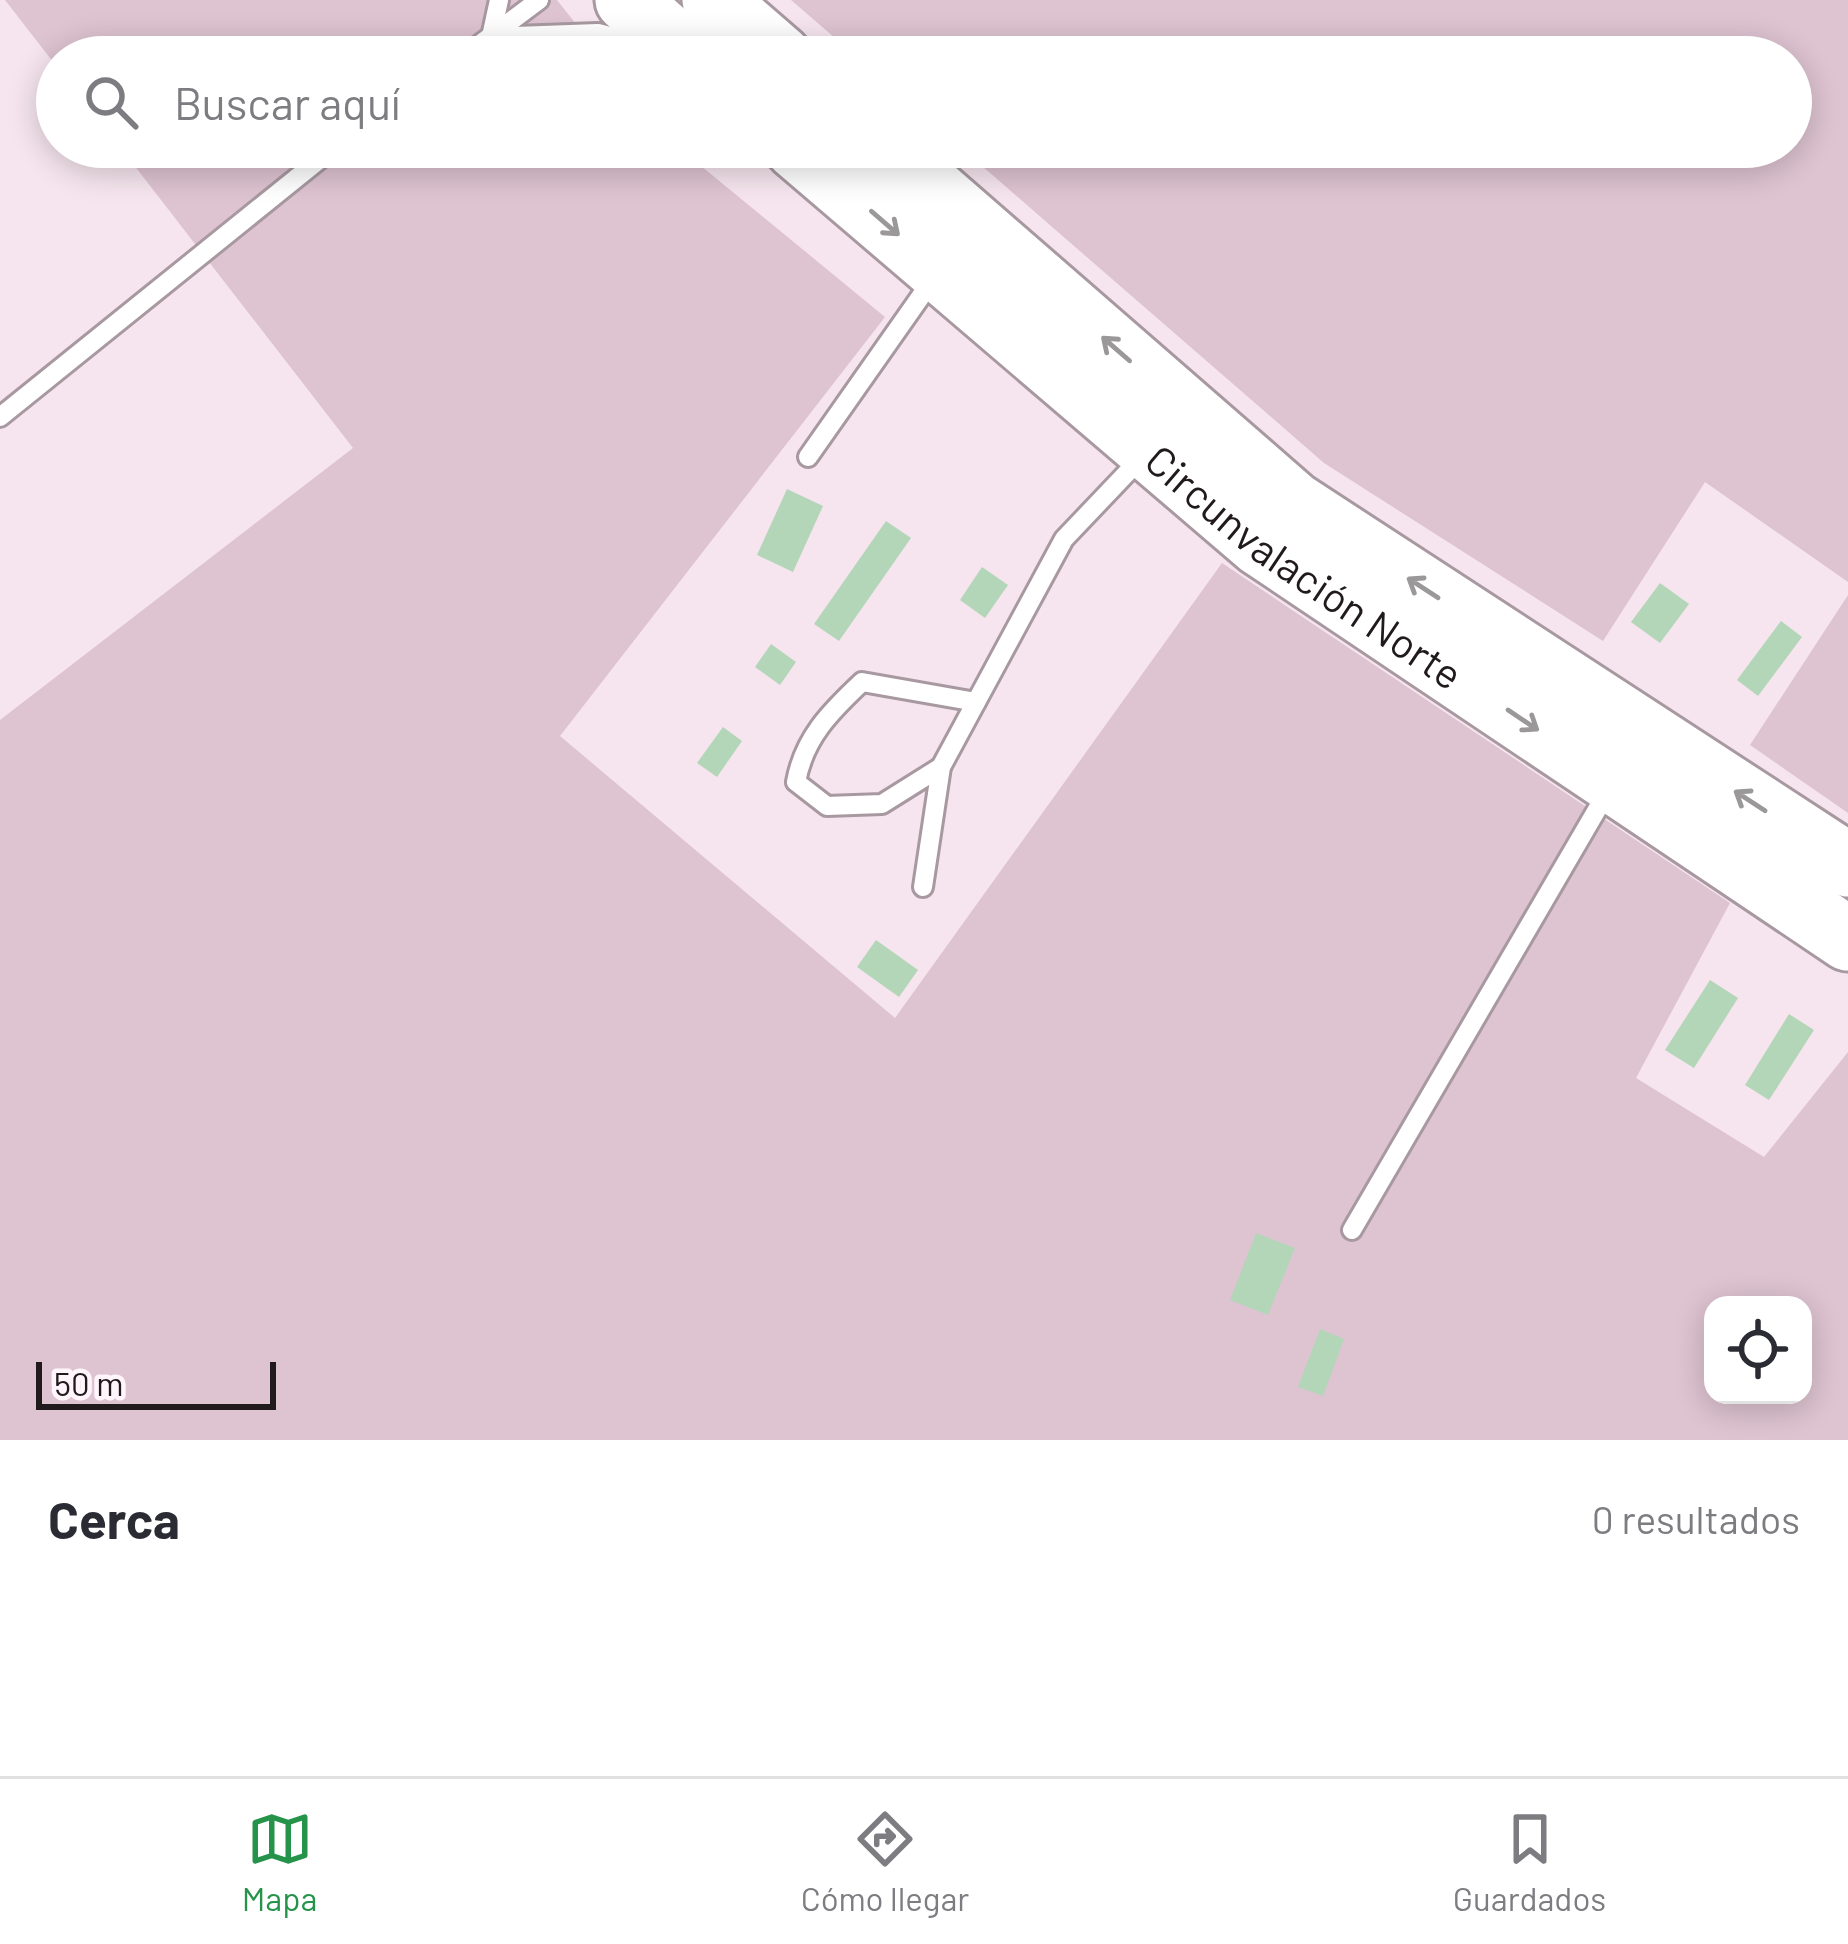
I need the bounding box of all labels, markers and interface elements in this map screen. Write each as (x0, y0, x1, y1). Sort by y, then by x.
search box (36, 36, 1812, 168)
icon: search (78, 69, 144, 135)
text: Buscar aquí (174, 75, 401, 129)
one-way arrow (869, 209, 900, 236)
one-way arrow (1101, 336, 1132, 363)
street label: Circunvalación Norte (1137, 433, 1473, 698)
one-way arrow (1407, 576, 1441, 601)
one-way arrow (1506, 708, 1539, 733)
one-way arrow (1734, 789, 1768, 814)
map controls (1704, 1296, 1812, 1404)
button: locate (1704, 1296, 1812, 1404)
scale bar (36, 1356, 276, 1409)
text: 50 m (54, 1363, 124, 1403)
text: Cerca (48, 1488, 180, 1549)
text: 0 resultados (1592, 1495, 1800, 1542)
tab: Mapa (242, 1806, 317, 1918)
tab: Cómo llegar (801, 1806, 969, 1918)
tab: Guardados (1453, 1806, 1606, 1918)

